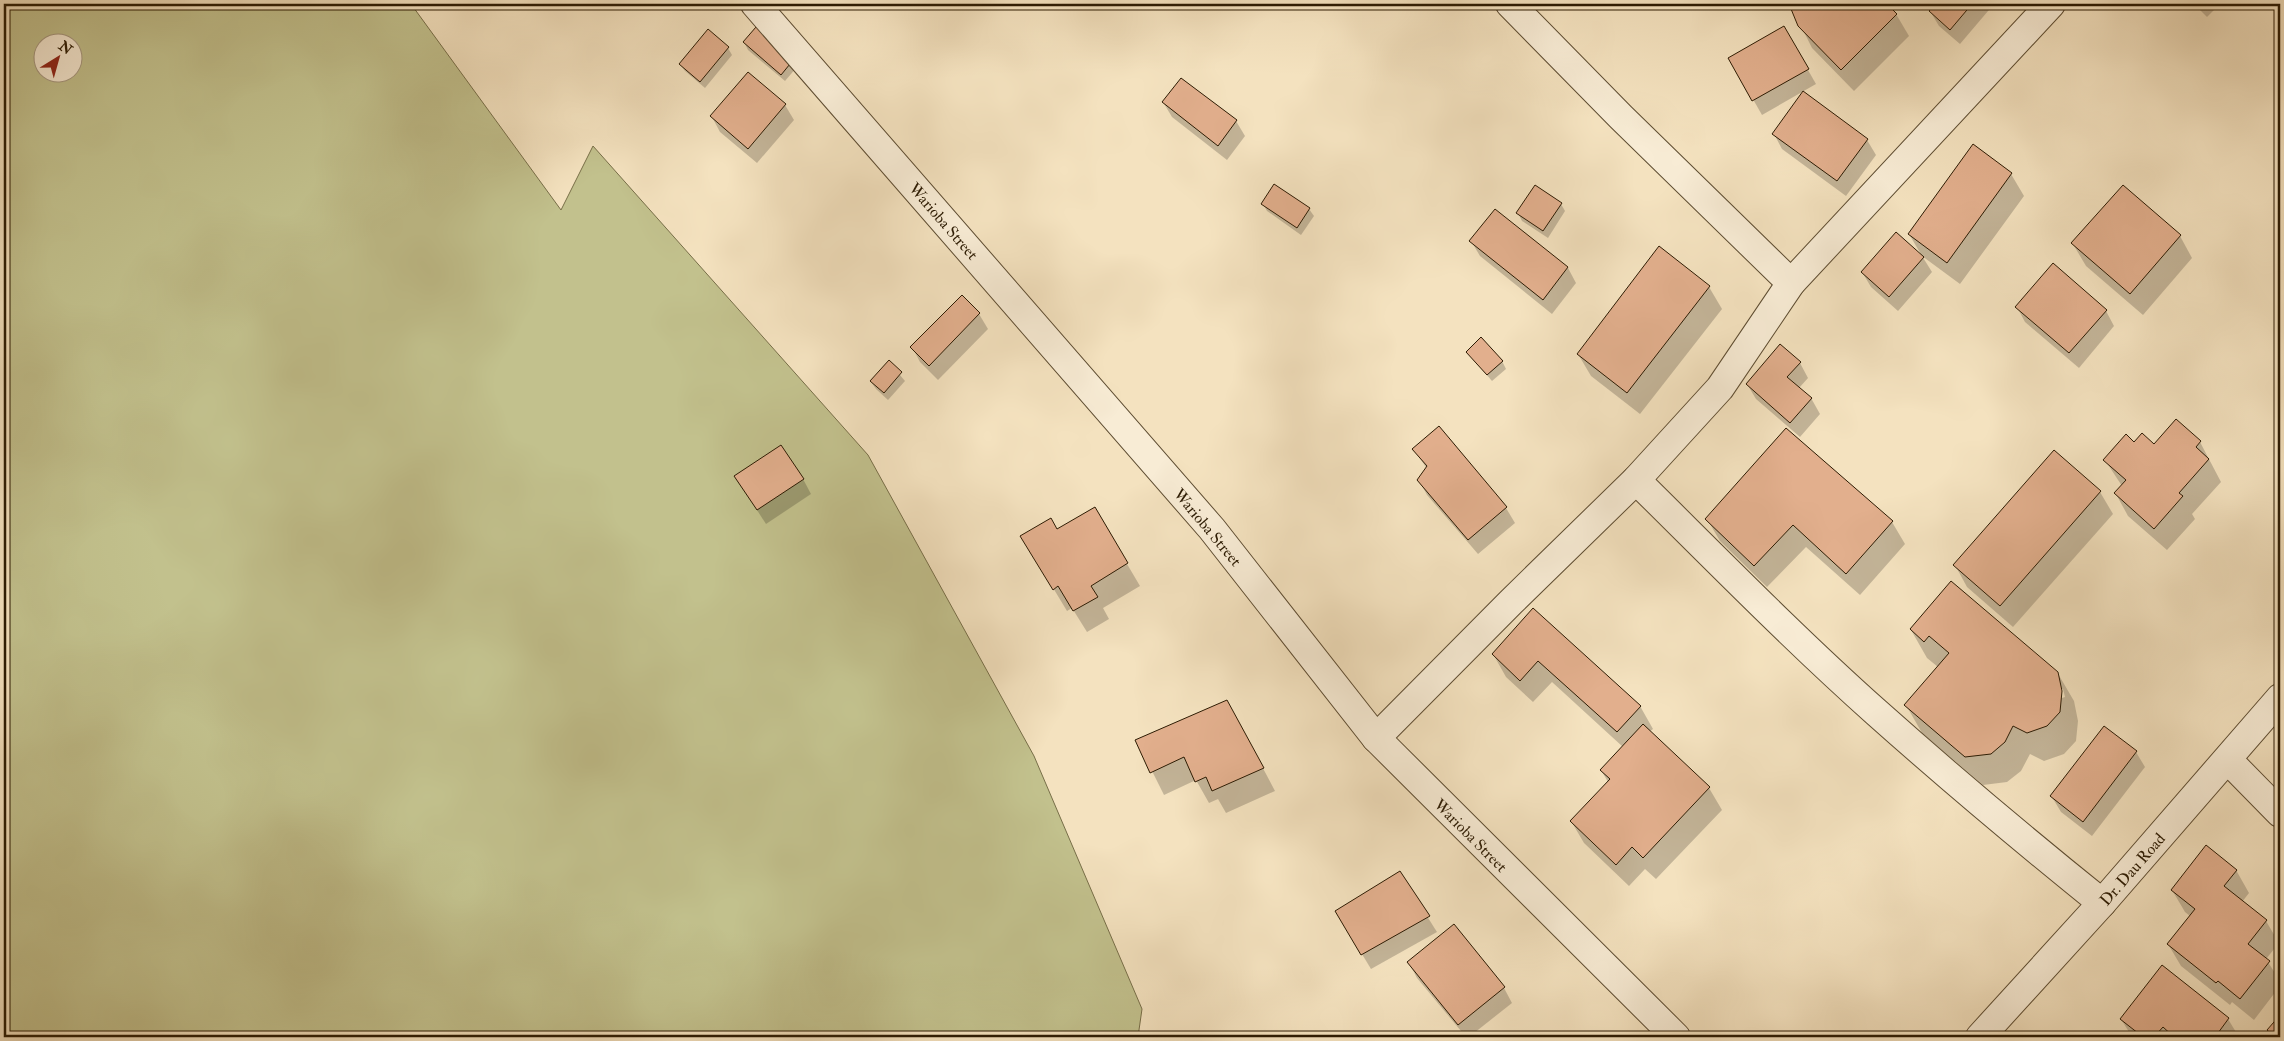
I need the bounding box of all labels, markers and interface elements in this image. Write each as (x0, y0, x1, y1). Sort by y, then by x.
north arrow (32, 32, 82, 82)
text: N (55, 37, 76, 59)
street label: Warioba Street (904, 178, 982, 264)
street label: Warioba Street (1168, 484, 1246, 571)
street label: Warioba Street (1429, 794, 1511, 877)
street label: Dr. Dau Road (2096, 829, 2170, 910)

